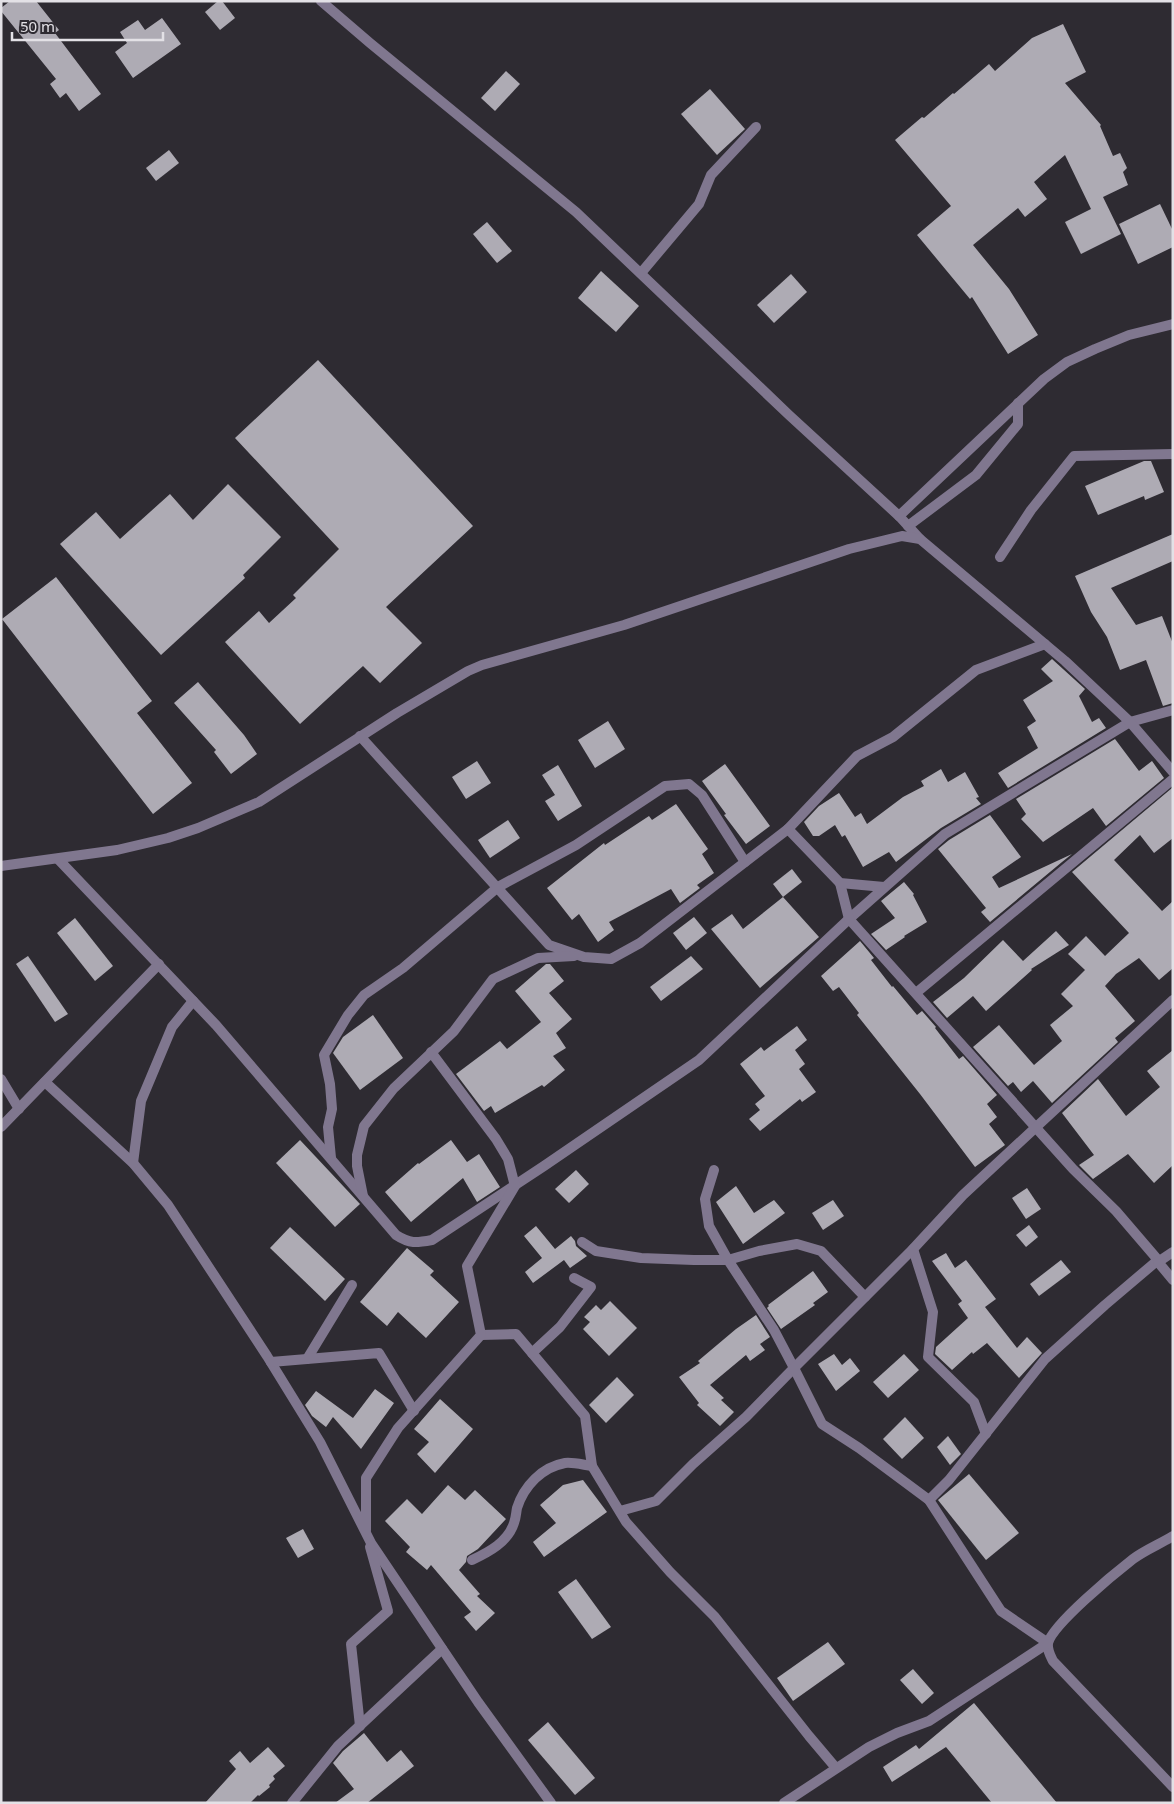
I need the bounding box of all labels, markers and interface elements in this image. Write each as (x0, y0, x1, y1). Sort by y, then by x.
scale bar (12, 10, 164, 42)
text: 50 m (20, 16, 55, 36)

